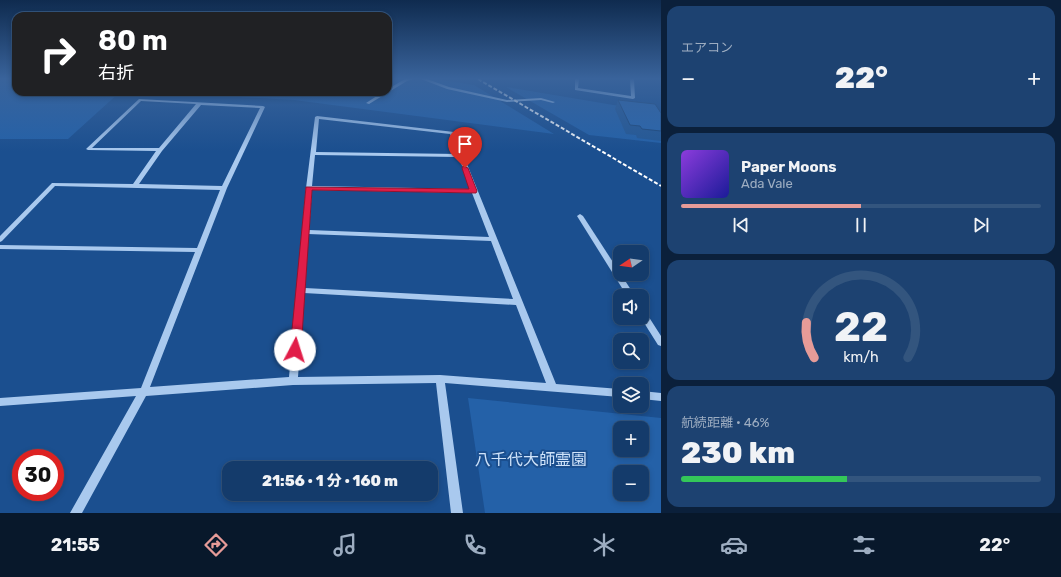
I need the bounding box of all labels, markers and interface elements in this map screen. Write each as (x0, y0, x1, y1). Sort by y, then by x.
text: 80 m (98, 24, 168, 57)
icon: right (32, 28, 84, 80)
text: エアコン (681, 40, 733, 55)
text: 22° (835, 60, 888, 96)
text: 右折 (98, 62, 134, 84)
text: − (681, 65, 695, 92)
text: + (1027, 65, 1041, 92)
pin (448, 127, 482, 168)
icon: arrive (454, 133, 476, 155)
text: Paper Moons (741, 158, 837, 176)
text: Ada Vale (741, 176, 793, 191)
icon: previous (730, 214, 752, 236)
icon: pause (850, 214, 872, 236)
icon: next (970, 214, 992, 236)
north arrow (613, 245, 649, 281)
map controls (613, 245, 649, 501)
button: sound (613, 289, 649, 325)
text: 22 (834, 302, 888, 351)
position arrow (274, 329, 316, 371)
button: search (613, 333, 649, 369)
text: km/h (843, 348, 879, 365)
button: layers (613, 377, 649, 413)
text: 航続距離 · 46% (681, 415, 769, 430)
button: + (613, 421, 649, 457)
text: 230 km (681, 435, 795, 471)
speed limit sign: 30 (12, 449, 64, 501)
park label: 八千代大師霊園 (475, 450, 587, 469)
button: − (613, 465, 649, 501)
text: 21:56 · 1 分 · 160 m (262, 472, 398, 490)
icon: directions (202, 531, 230, 559)
icon: music (331, 531, 359, 559)
icon: phone (461, 531, 489, 559)
icon: climate (590, 531, 618, 559)
icon: car (720, 531, 748, 559)
icon: filters (850, 531, 878, 559)
text: 21:55 (51, 534, 100, 556)
text: 22° (979, 534, 1010, 556)

